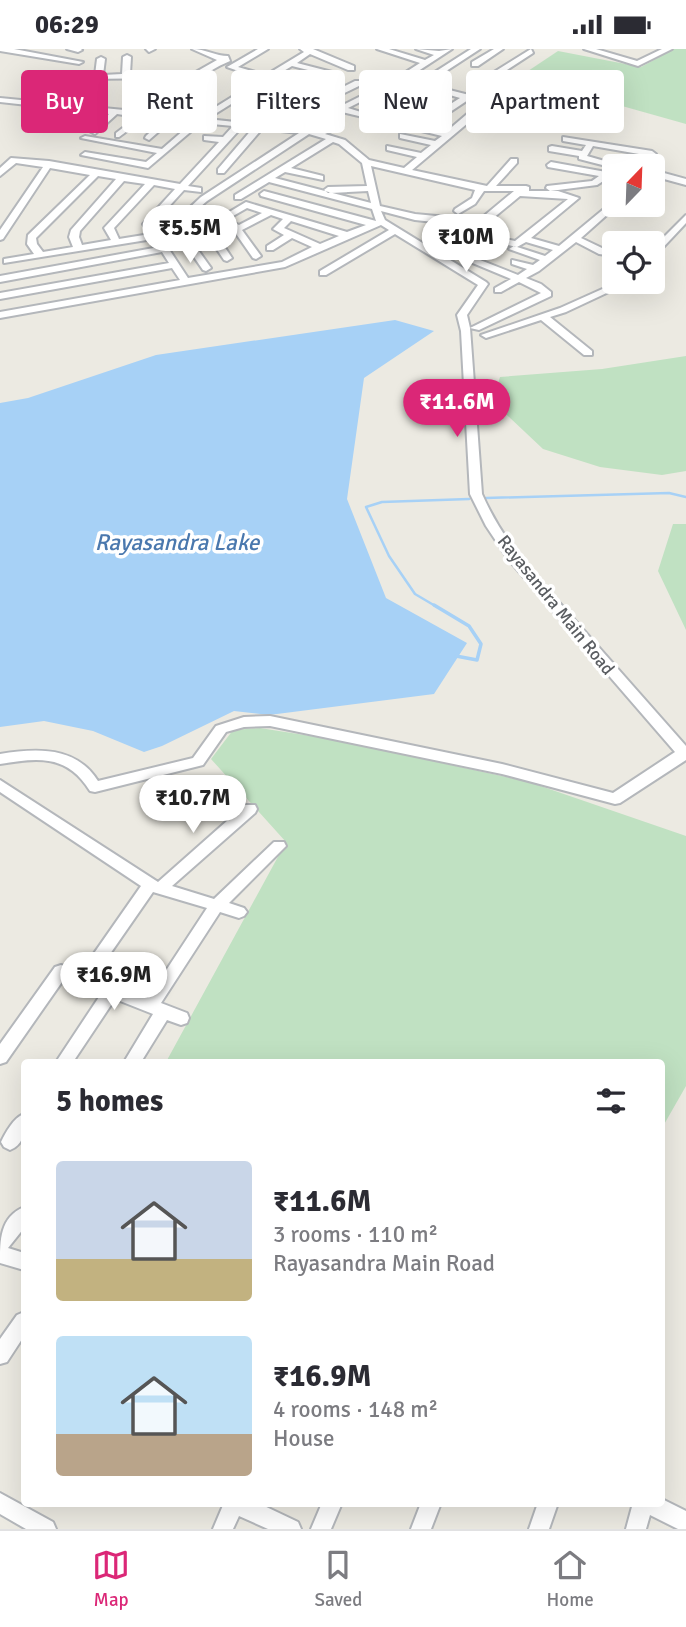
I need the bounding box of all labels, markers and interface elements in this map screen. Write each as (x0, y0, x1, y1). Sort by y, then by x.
text: 06:29 (35, 9, 99, 41)
chip: Buy (21, 70, 108, 133)
chip: Rent (122, 70, 217, 133)
chip: Filters (231, 70, 345, 133)
chip: New (359, 70, 452, 133)
chip: Apartment (466, 70, 624, 133)
north arrow (602, 154, 665, 217)
map controls (602, 154, 665, 294)
pin: ₹5.5M (141, 205, 239, 265)
text: ₹5.5M (158, 213, 222, 242)
pin: ₹10M (425, 215, 507, 274)
text: ₹10M (438, 222, 494, 251)
button: locate (602, 231, 665, 294)
pin: ₹11.6M (400, 379, 514, 439)
text: ₹11.6M (419, 387, 495, 416)
water label: Rayasandra Lake (95, 528, 261, 557)
street label: Rayasandra Main Road (493, 531, 619, 679)
pin: ₹10.7M (136, 775, 250, 835)
text: ₹10.7M (155, 783, 231, 812)
pin: ₹16.9M (57, 953, 171, 1012)
text: ₹16.9M (76, 960, 152, 989)
icon: filters (592, 1082, 630, 1120)
text: 5 homes (56, 1083, 163, 1120)
text: ₹11.6M (273, 1183, 371, 1220)
icon: home (112, 1189, 196, 1273)
text: 3 rooms · 110 m² (273, 1220, 438, 1249)
text: Rayasandra Main Road (273, 1249, 495, 1278)
text: ₹16.9M (273, 1358, 371, 1395)
icon: home (112, 1364, 196, 1448)
text: 4 rooms · 148 m² (273, 1395, 438, 1424)
text: House (273, 1424, 335, 1453)
tab: Map (92, 1546, 130, 1612)
tab: Saved (314, 1546, 362, 1612)
tab: Home (547, 1546, 594, 1612)

